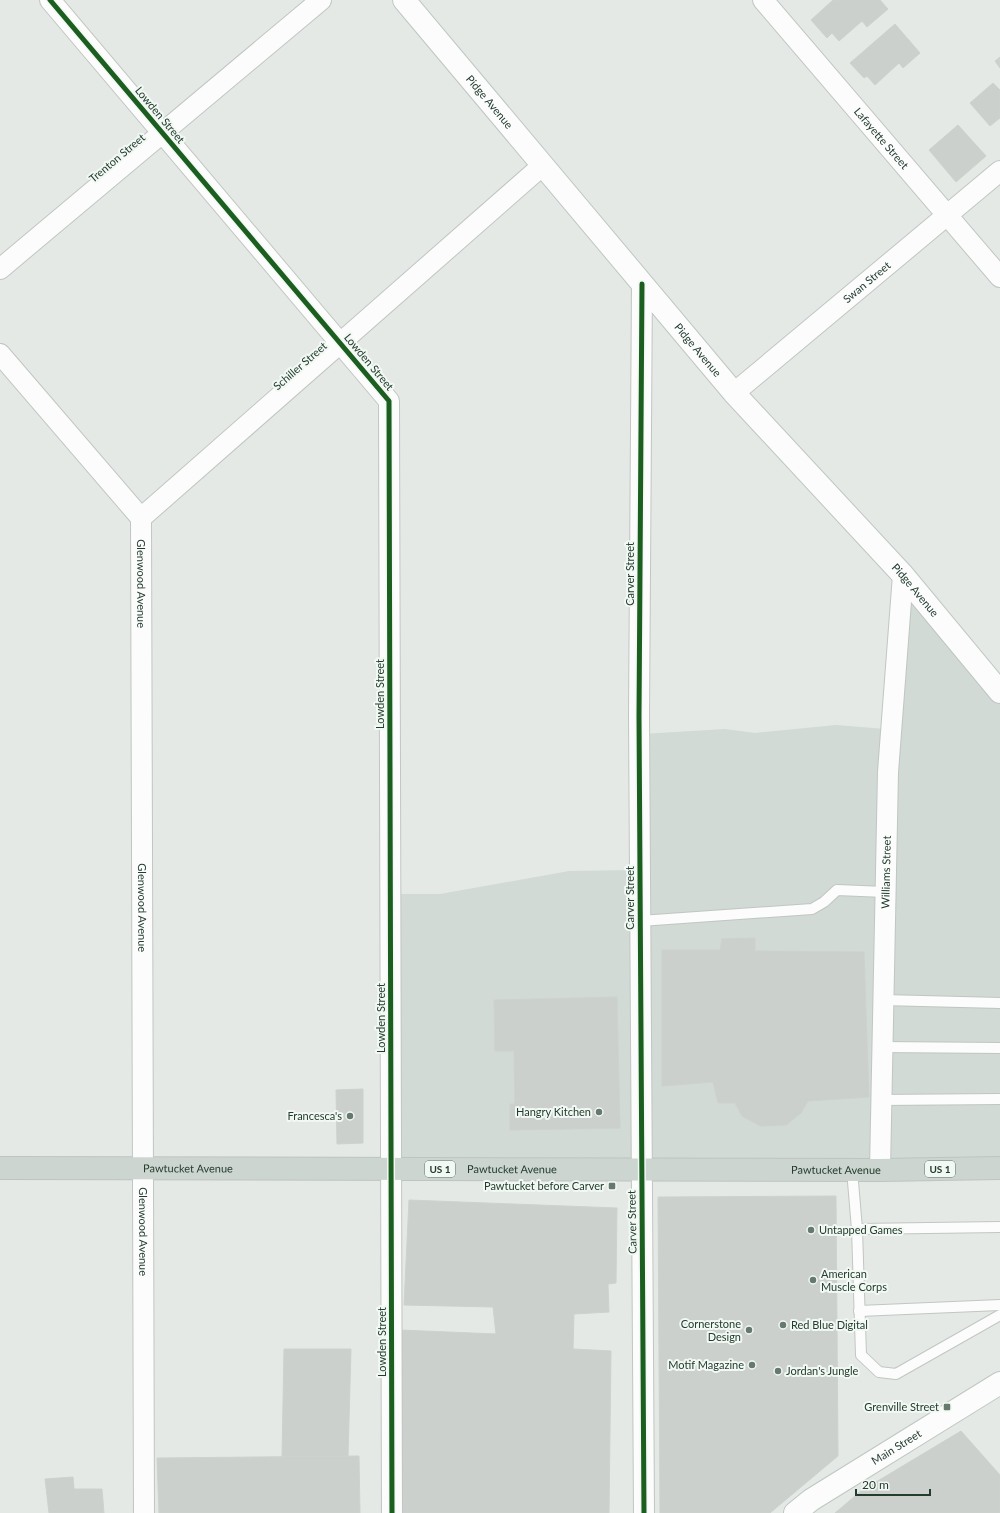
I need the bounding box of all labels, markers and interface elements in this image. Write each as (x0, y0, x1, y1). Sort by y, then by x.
street label: Pidge Avenue (464, 72, 516, 131)
street label: Lowden Street (133, 84, 188, 146)
street label: Lafayette Street (852, 105, 912, 171)
street label: Trenton Street (86, 130, 147, 185)
street label: Swan Street (840, 258, 893, 305)
street label: Pidge Avenue (672, 320, 724, 379)
street label: Lowden Street (342, 331, 397, 393)
street label: Schiller Street (270, 339, 329, 392)
street label: Glenwood Avenue (135, 539, 148, 628)
street label: Carver Street (623, 542, 636, 606)
street label: Pidge Avenue (889, 560, 942, 619)
street label: Lowden Street (373, 659, 386, 729)
street label: Williams Street (878, 835, 893, 909)
street label: Glenwood Avenue (136, 863, 149, 952)
street label: Carver Street (623, 866, 636, 930)
street label: Lowden Street (374, 983, 387, 1053)
place label: Hangry Kitchen (516, 1105, 591, 1118)
marker: Hangry Kitchen (594, 1107, 604, 1117)
place label: Francesca's (287, 1109, 342, 1122)
marker: Francesca's (345, 1111, 355, 1121)
street label: Pawtucket Avenue (143, 1161, 233, 1175)
road number: US 1 (425, 1161, 455, 1177)
road number: US 1 (925, 1161, 955, 1177)
street label: Pawtucket Avenue (467, 1162, 557, 1175)
street label: Pawtucket Avenue (791, 1163, 881, 1176)
place label: Pawtucket before Carver (484, 1179, 604, 1192)
marker: Pawtucket before Carver (607, 1181, 617, 1191)
street label: Glenwood Avenue (137, 1187, 150, 1276)
street label: Carver Street (624, 1190, 639, 1254)
place label: Untapped Games (819, 1223, 903, 1236)
marker: Untapped Games (806, 1225, 816, 1235)
place label: American Muscle Corps (821, 1267, 887, 1293)
marker: American Muscle Corps (808, 1275, 818, 1285)
street label: Lowden Street (375, 1307, 388, 1377)
place label: Cornerstone Design (681, 1317, 741, 1343)
place label: Red Blue Digital (791, 1318, 868, 1331)
marker: Red Blue Digital (778, 1320, 788, 1330)
marker: Cornerstone Design (744, 1325, 754, 1335)
place label: Motif Magazine (668, 1358, 744, 1371)
marker: Motif Magazine (747, 1360, 757, 1370)
place label: Jordan's Jungle (786, 1364, 859, 1377)
marker: Jordan's Jungle (773, 1366, 783, 1376)
place label: Grenville Street (864, 1400, 939, 1413)
marker: Grenville Street (942, 1402, 952, 1412)
street label: Main Street (869, 1426, 923, 1467)
scale bar (856, 1471, 930, 1497)
text: 20 m (862, 1477, 889, 1492)

